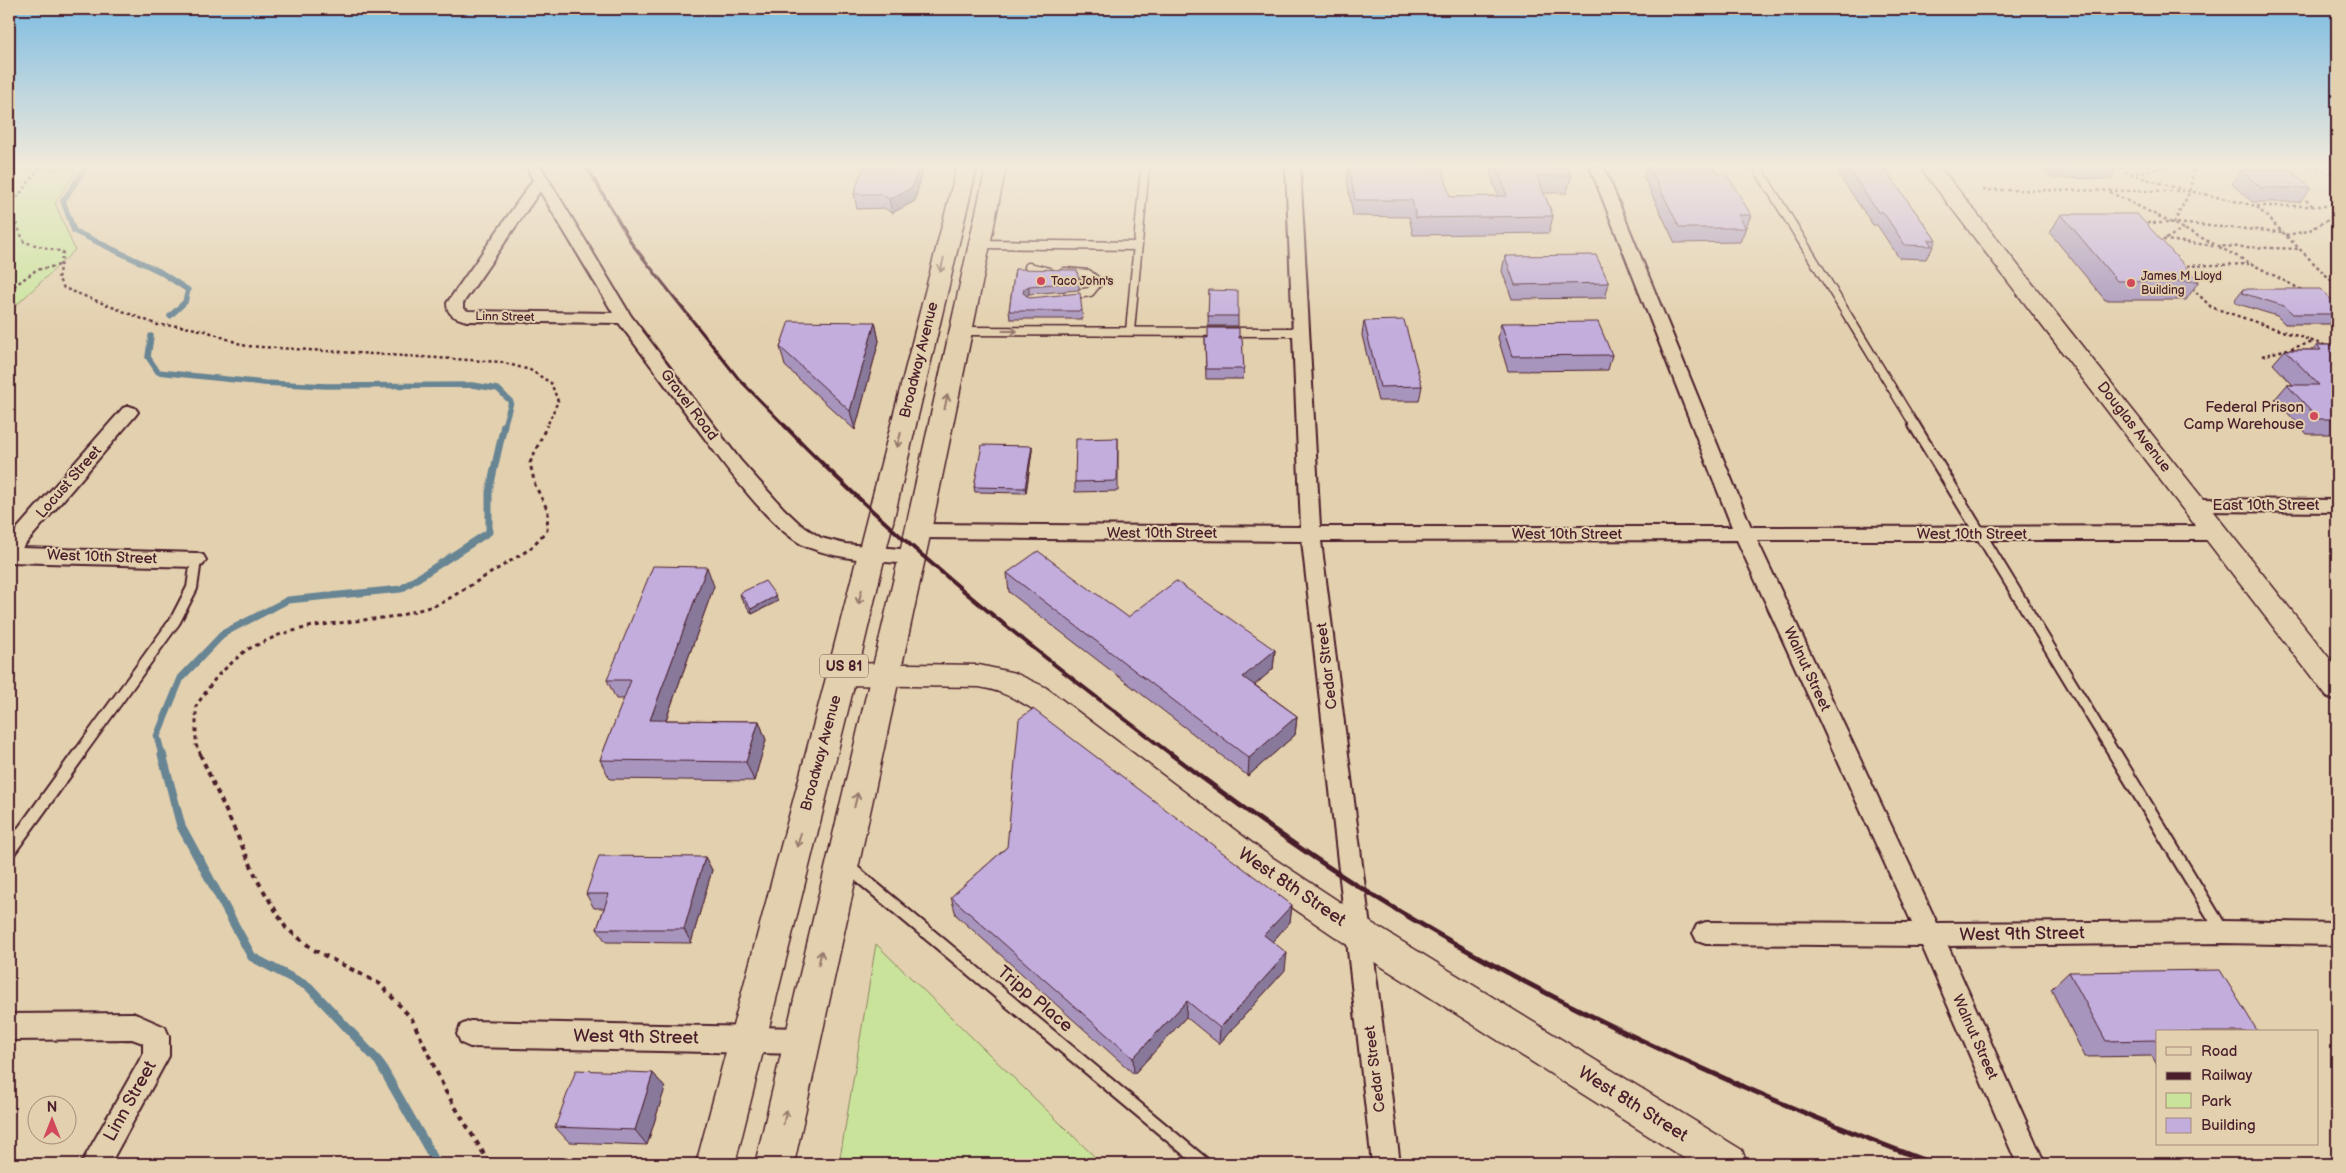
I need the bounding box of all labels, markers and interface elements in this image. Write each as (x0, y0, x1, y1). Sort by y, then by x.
one-way arrow (937, 256, 947, 272)
place label: James M Lloyd Building (2141, 269, 2222, 298)
place label: Taco John's (1051, 274, 1113, 289)
marker: Taco John's (1035, 275, 1047, 287)
marker: James M Lloyd Building (2125, 277, 2137, 289)
street label: Broadway Avenue (895, 300, 943, 420)
street label: Linn Street (475, 309, 535, 325)
one-way arrow (1002, 326, 1018, 336)
street label: Gravel Road (656, 366, 722, 444)
street label: Douglas Avenue (2093, 378, 2175, 476)
one-way arrow (942, 395, 951, 411)
place label: Federal Prison Camp Warehouse (2184, 398, 2304, 434)
marker: Federal Prison Camp Warehouse (2308, 410, 2320, 422)
one-way arrow (894, 431, 903, 447)
street label: Locust Street (32, 442, 106, 522)
street label: East 10th Street (2213, 496, 2320, 515)
street label: West 10th Street (1107, 524, 1218, 543)
street label: West 10th Street (1512, 525, 1623, 544)
street label: West 10th Street (1917, 525, 2028, 544)
street label: West 10th Street (47, 546, 158, 568)
one-way arrow (855, 589, 864, 605)
street label: Cedar Street (1312, 621, 1342, 710)
street label: Walnut Street (1779, 624, 1835, 715)
road number: US 81 (820, 654, 868, 678)
street label: Broadway Avenue (796, 693, 846, 813)
one-way arrow (852, 792, 861, 808)
one-way arrow (794, 831, 803, 847)
street label: West 8th Street (1234, 843, 1350, 931)
street label: West 9th Street (1959, 922, 2085, 946)
one-way arrow (816, 951, 825, 967)
street label: Tripp Place (993, 961, 1077, 1037)
street label: Walnut Street (1948, 992, 2002, 1083)
street label: Cedar Street (1360, 1024, 1390, 1113)
street label: West 9th Street (573, 1025, 699, 1049)
legend (2156, 1030, 2318, 1146)
text: Road (2201, 1042, 2237, 1061)
street label: Linn Street (99, 1057, 161, 1145)
street label: West 8th Street (1574, 1062, 1692, 1146)
text: Railway (2201, 1066, 2252, 1085)
text: Park (2201, 1092, 2232, 1111)
north arrow (28, 1096, 78, 1146)
text: N (47, 1099, 57, 1116)
one-way arrow (781, 1109, 790, 1125)
text: Building (2201, 1116, 2256, 1135)

